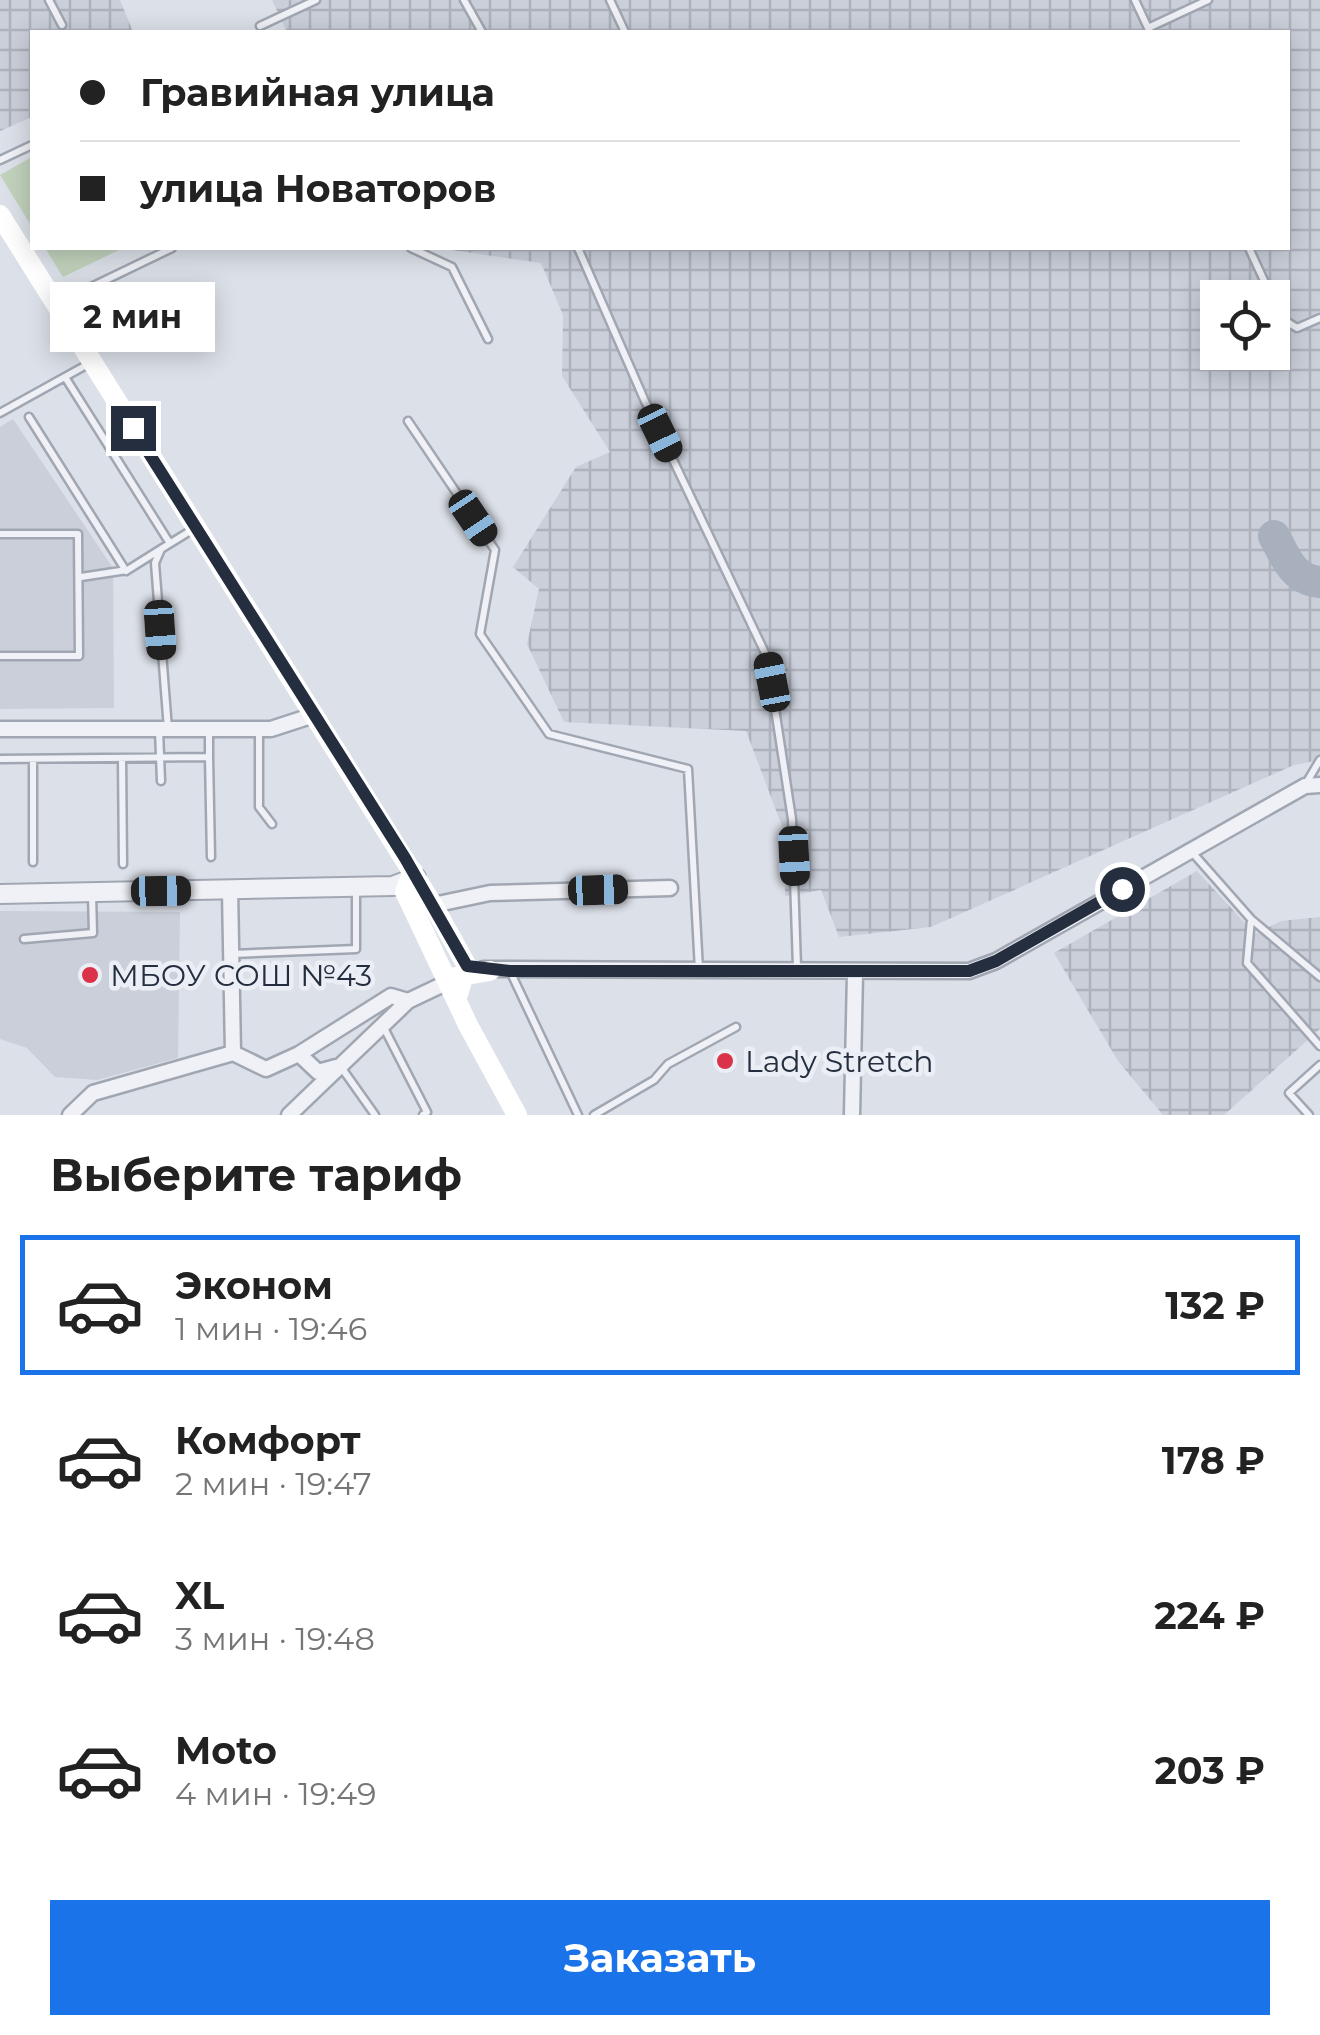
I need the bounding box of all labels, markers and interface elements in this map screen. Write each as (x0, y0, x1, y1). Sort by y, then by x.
text: Гравийная улица (140, 69, 495, 116)
text: улица Новаторов (140, 165, 496, 212)
map controls (1200, 280, 1290, 370)
button: locate (1200, 280, 1290, 370)
callout: 2 мин (51, 283, 216, 353)
text: 2 мин (83, 297, 182, 336)
car (633, 399, 687, 467)
route end (111, 406, 156, 451)
car (444, 485, 502, 551)
car (143, 599, 177, 661)
car (752, 650, 792, 714)
car (777, 825, 811, 887)
route start (1100, 867, 1145, 912)
car (567, 874, 629, 906)
car (131, 875, 191, 907)
place label: МБОУ СОШ №43 (110, 957, 372, 994)
marker: МБОУ СОШ №43 (79, 964, 101, 986)
place label: Lady Stretch (745, 1043, 934, 1080)
marker: Lady Stretch (714, 1050, 736, 1072)
text: Выберите тариф (50, 1147, 462, 1202)
icon: car (55, 1260, 145, 1350)
text: Эконом (175, 1262, 333, 1309)
text: 132 ₽ (1165, 1282, 1265, 1329)
text: 1 мин · 19:46 (175, 1309, 367, 1348)
icon: car (55, 1415, 145, 1505)
text: Комфорт (175, 1417, 361, 1464)
text: 178 ₽ (1162, 1437, 1265, 1484)
text: 2 мин · 19:47 (175, 1464, 372, 1503)
icon: car (55, 1570, 145, 1660)
text: XL (175, 1572, 224, 1619)
text: 224 ₽ (1154, 1592, 1265, 1639)
text: 3 мин · 19:48 (175, 1619, 375, 1658)
icon: car (55, 1725, 145, 1815)
text: Moto (175, 1727, 277, 1774)
text: 203 ₽ (1154, 1747, 1265, 1794)
text: 4 мин · 19:49 (175, 1774, 376, 1813)
button: Заказать (50, 1900, 1270, 2015)

